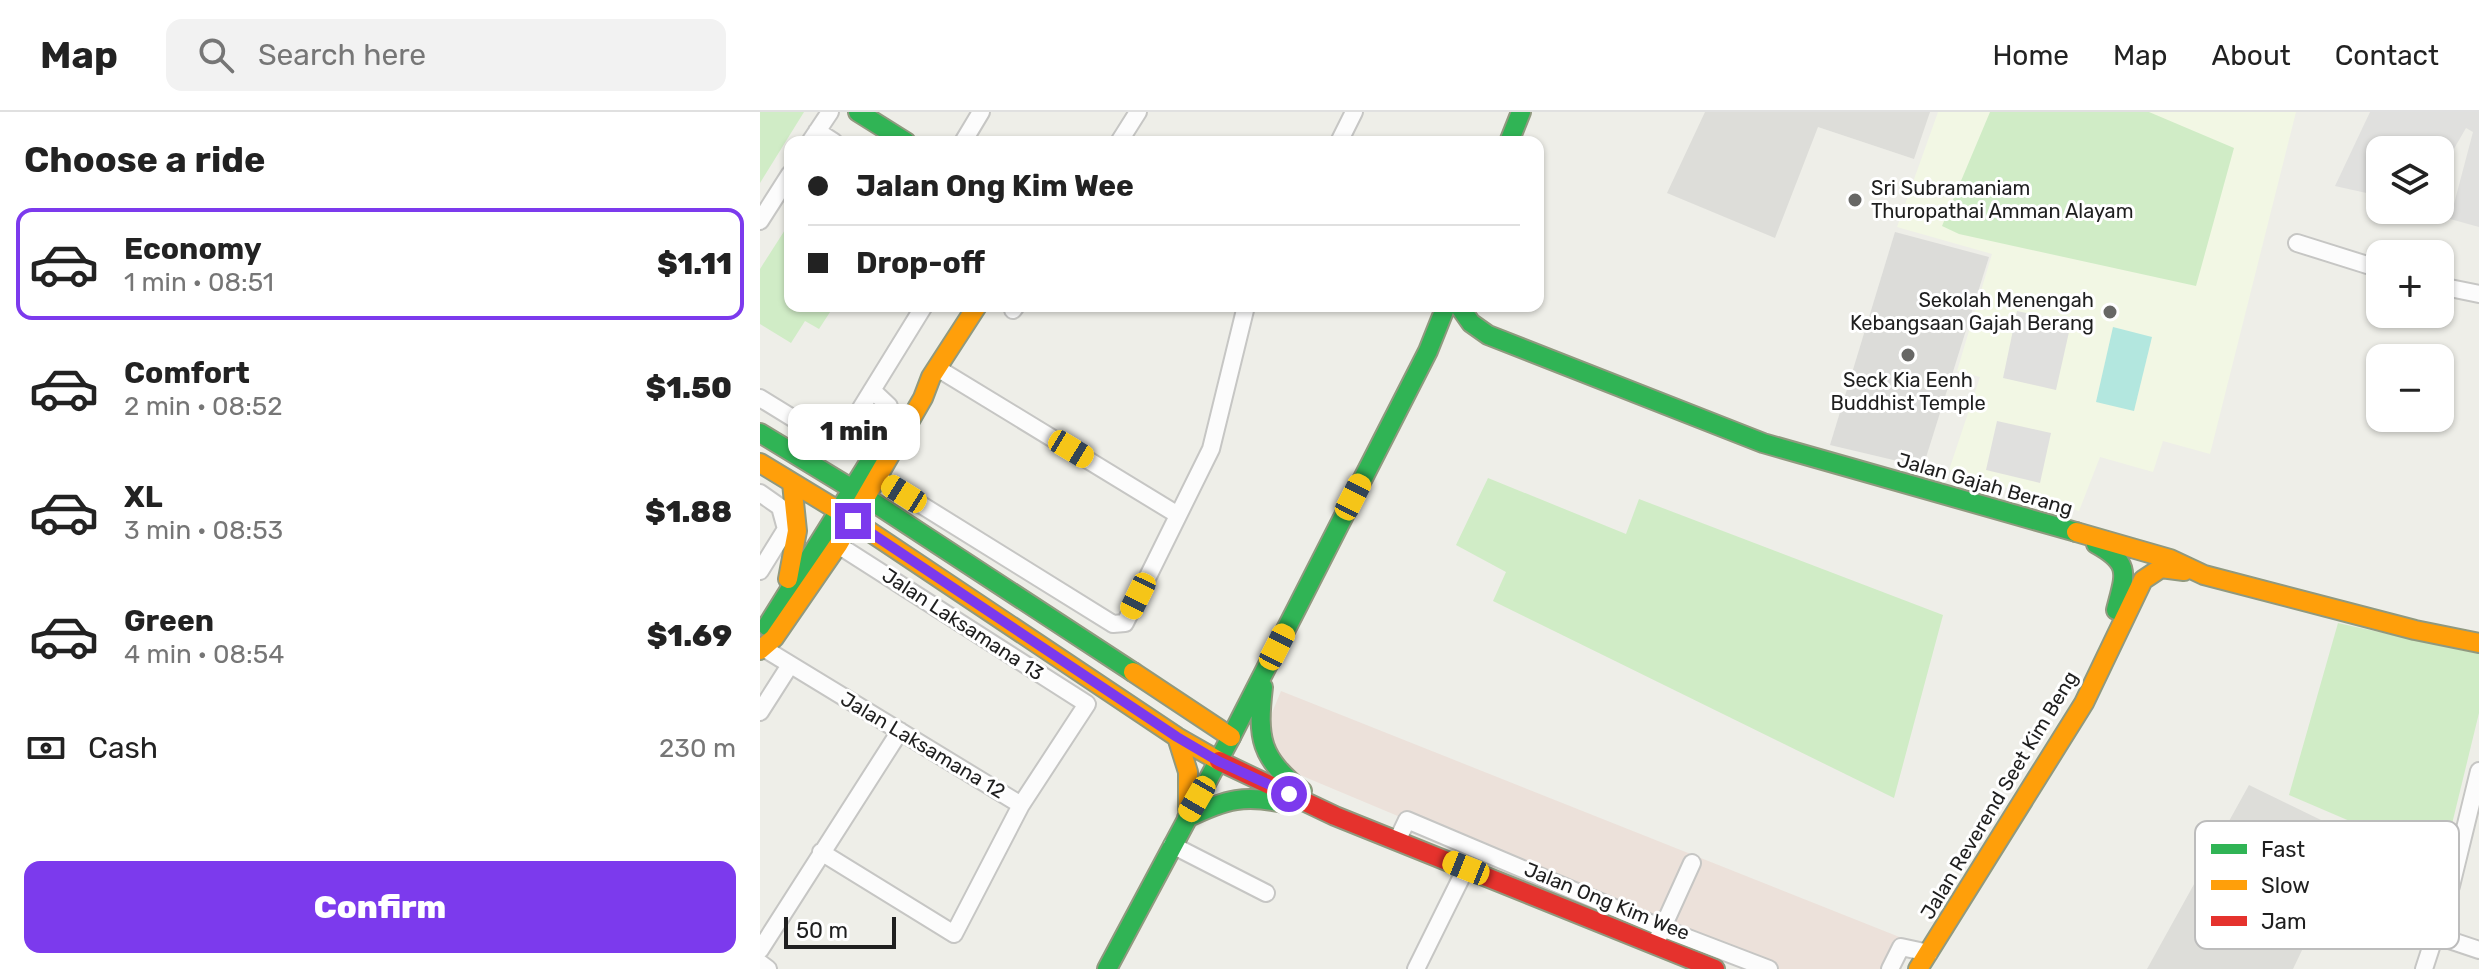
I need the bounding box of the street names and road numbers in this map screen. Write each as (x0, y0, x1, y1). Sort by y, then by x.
street label: Jalan Gajah Berang (1894, 447, 2076, 521)
street label: Jalan Laksamana 13 (878, 563, 1048, 685)
street label: Jalan Reverend Seet Kim Beng (1915, 666, 2083, 924)
street label: Jalan Laksamana 12 (836, 686, 1010, 804)
street label: Jalan Ong Kim Wee (1521, 857, 1693, 945)

